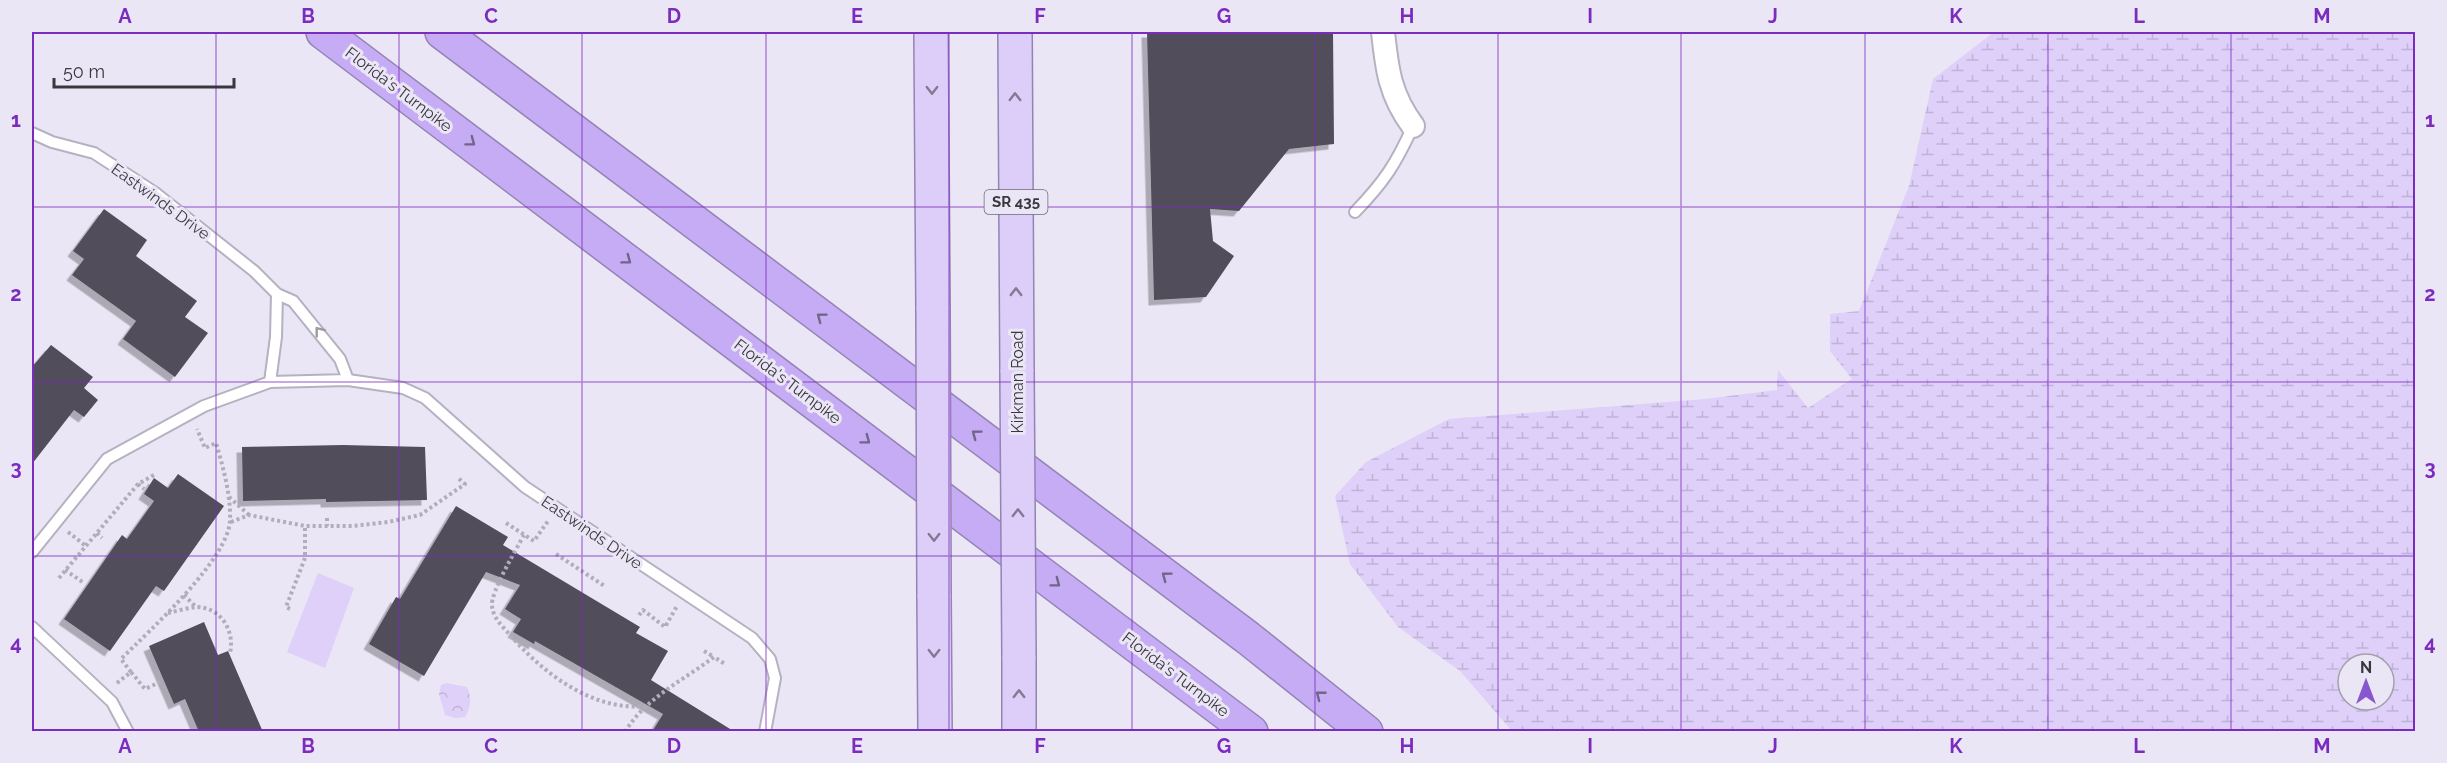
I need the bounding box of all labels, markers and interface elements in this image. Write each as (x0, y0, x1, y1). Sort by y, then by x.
text: A (118, 4, 132, 28)
text: B (301, 4, 315, 28)
text: C (484, 4, 498, 28)
text: D (667, 4, 681, 28)
text: E (851, 4, 863, 28)
text: F (1034, 4, 1046, 28)
text: G (1217, 4, 1231, 28)
text: H (1400, 4, 1414, 28)
text: I (1587, 4, 1593, 28)
text: J (1768, 4, 1778, 28)
text: K (1949, 4, 1963, 28)
text: L (2133, 4, 2145, 28)
text: M (2313, 4, 2331, 28)
street label: Florida's Turnpike (342, 43, 456, 136)
scale bar (54, 51, 234, 89)
text: 50 m (63, 61, 105, 82)
one-way arrow (926, 85, 938, 94)
one-way arrow (1009, 93, 1021, 102)
text: 1 (11, 108, 21, 132)
text: 1 (2425, 108, 2435, 132)
one-way arrow (464, 135, 475, 146)
street label: Eastwinds Drive (108, 159, 214, 244)
road number: SR 435 (984, 190, 1048, 214)
one-way arrow (620, 252, 631, 263)
text: 2 (10, 282, 22, 306)
text: 2 (2424, 282, 2436, 306)
one-way arrow (1010, 288, 1023, 297)
one-way arrow (816, 313, 827, 324)
one-way arrow (315, 327, 326, 338)
street label: Kirkman Road (1008, 330, 1027, 434)
street label: Florida's Turnpike (731, 335, 845, 428)
one-way arrow (972, 430, 983, 441)
one-way arrow (860, 433, 871, 444)
text: 3 (10, 456, 22, 480)
text: 3 (2424, 456, 2436, 480)
street label: Eastwinds Drive (538, 492, 646, 573)
one-way arrow (1012, 509, 1024, 518)
one-way arrow (928, 532, 940, 541)
one-way arrow (1161, 573, 1172, 584)
one-way arrow (1049, 575, 1060, 586)
street label: Florida's Turnpike (1119, 628, 1233, 721)
text: 4 (10, 631, 22, 655)
text: 4 (2424, 631, 2436, 655)
one-way arrow (928, 649, 940, 658)
north arrow (2336, 652, 2396, 712)
text: N (2360, 658, 2372, 677)
one-way arrow (1013, 689, 1025, 698)
one-way arrow (1316, 692, 1327, 703)
text: A (118, 734, 132, 758)
text: B (301, 734, 315, 758)
text: C (484, 734, 498, 758)
text: D (667, 734, 681, 758)
text: E (851, 734, 863, 758)
text: F (1034, 734, 1046, 758)
text: G (1217, 734, 1231, 758)
text: H (1400, 734, 1414, 758)
text: I (1587, 734, 1593, 758)
text: J (1768, 734, 1778, 758)
text: K (1949, 734, 1963, 758)
text: L (2133, 734, 2145, 758)
text: M (2313, 734, 2331, 758)

